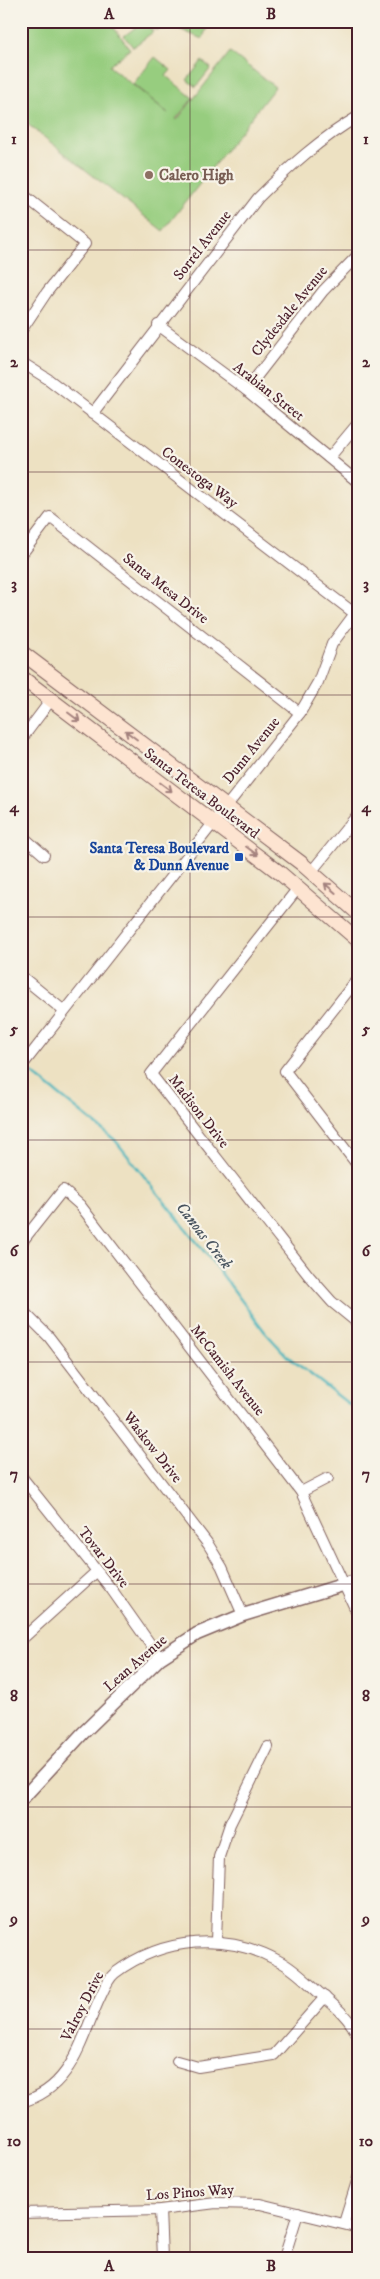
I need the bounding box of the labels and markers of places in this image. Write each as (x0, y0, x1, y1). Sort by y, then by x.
place label: Calero High (159, 166, 234, 185)
marker: Calero High (143, 169, 155, 181)
place label: Santa Teresa Boulevard & Dunn Avenue (89, 839, 230, 875)
marker: Santa Teresa Boulevard & Dunn Avenue (233, 851, 245, 863)

